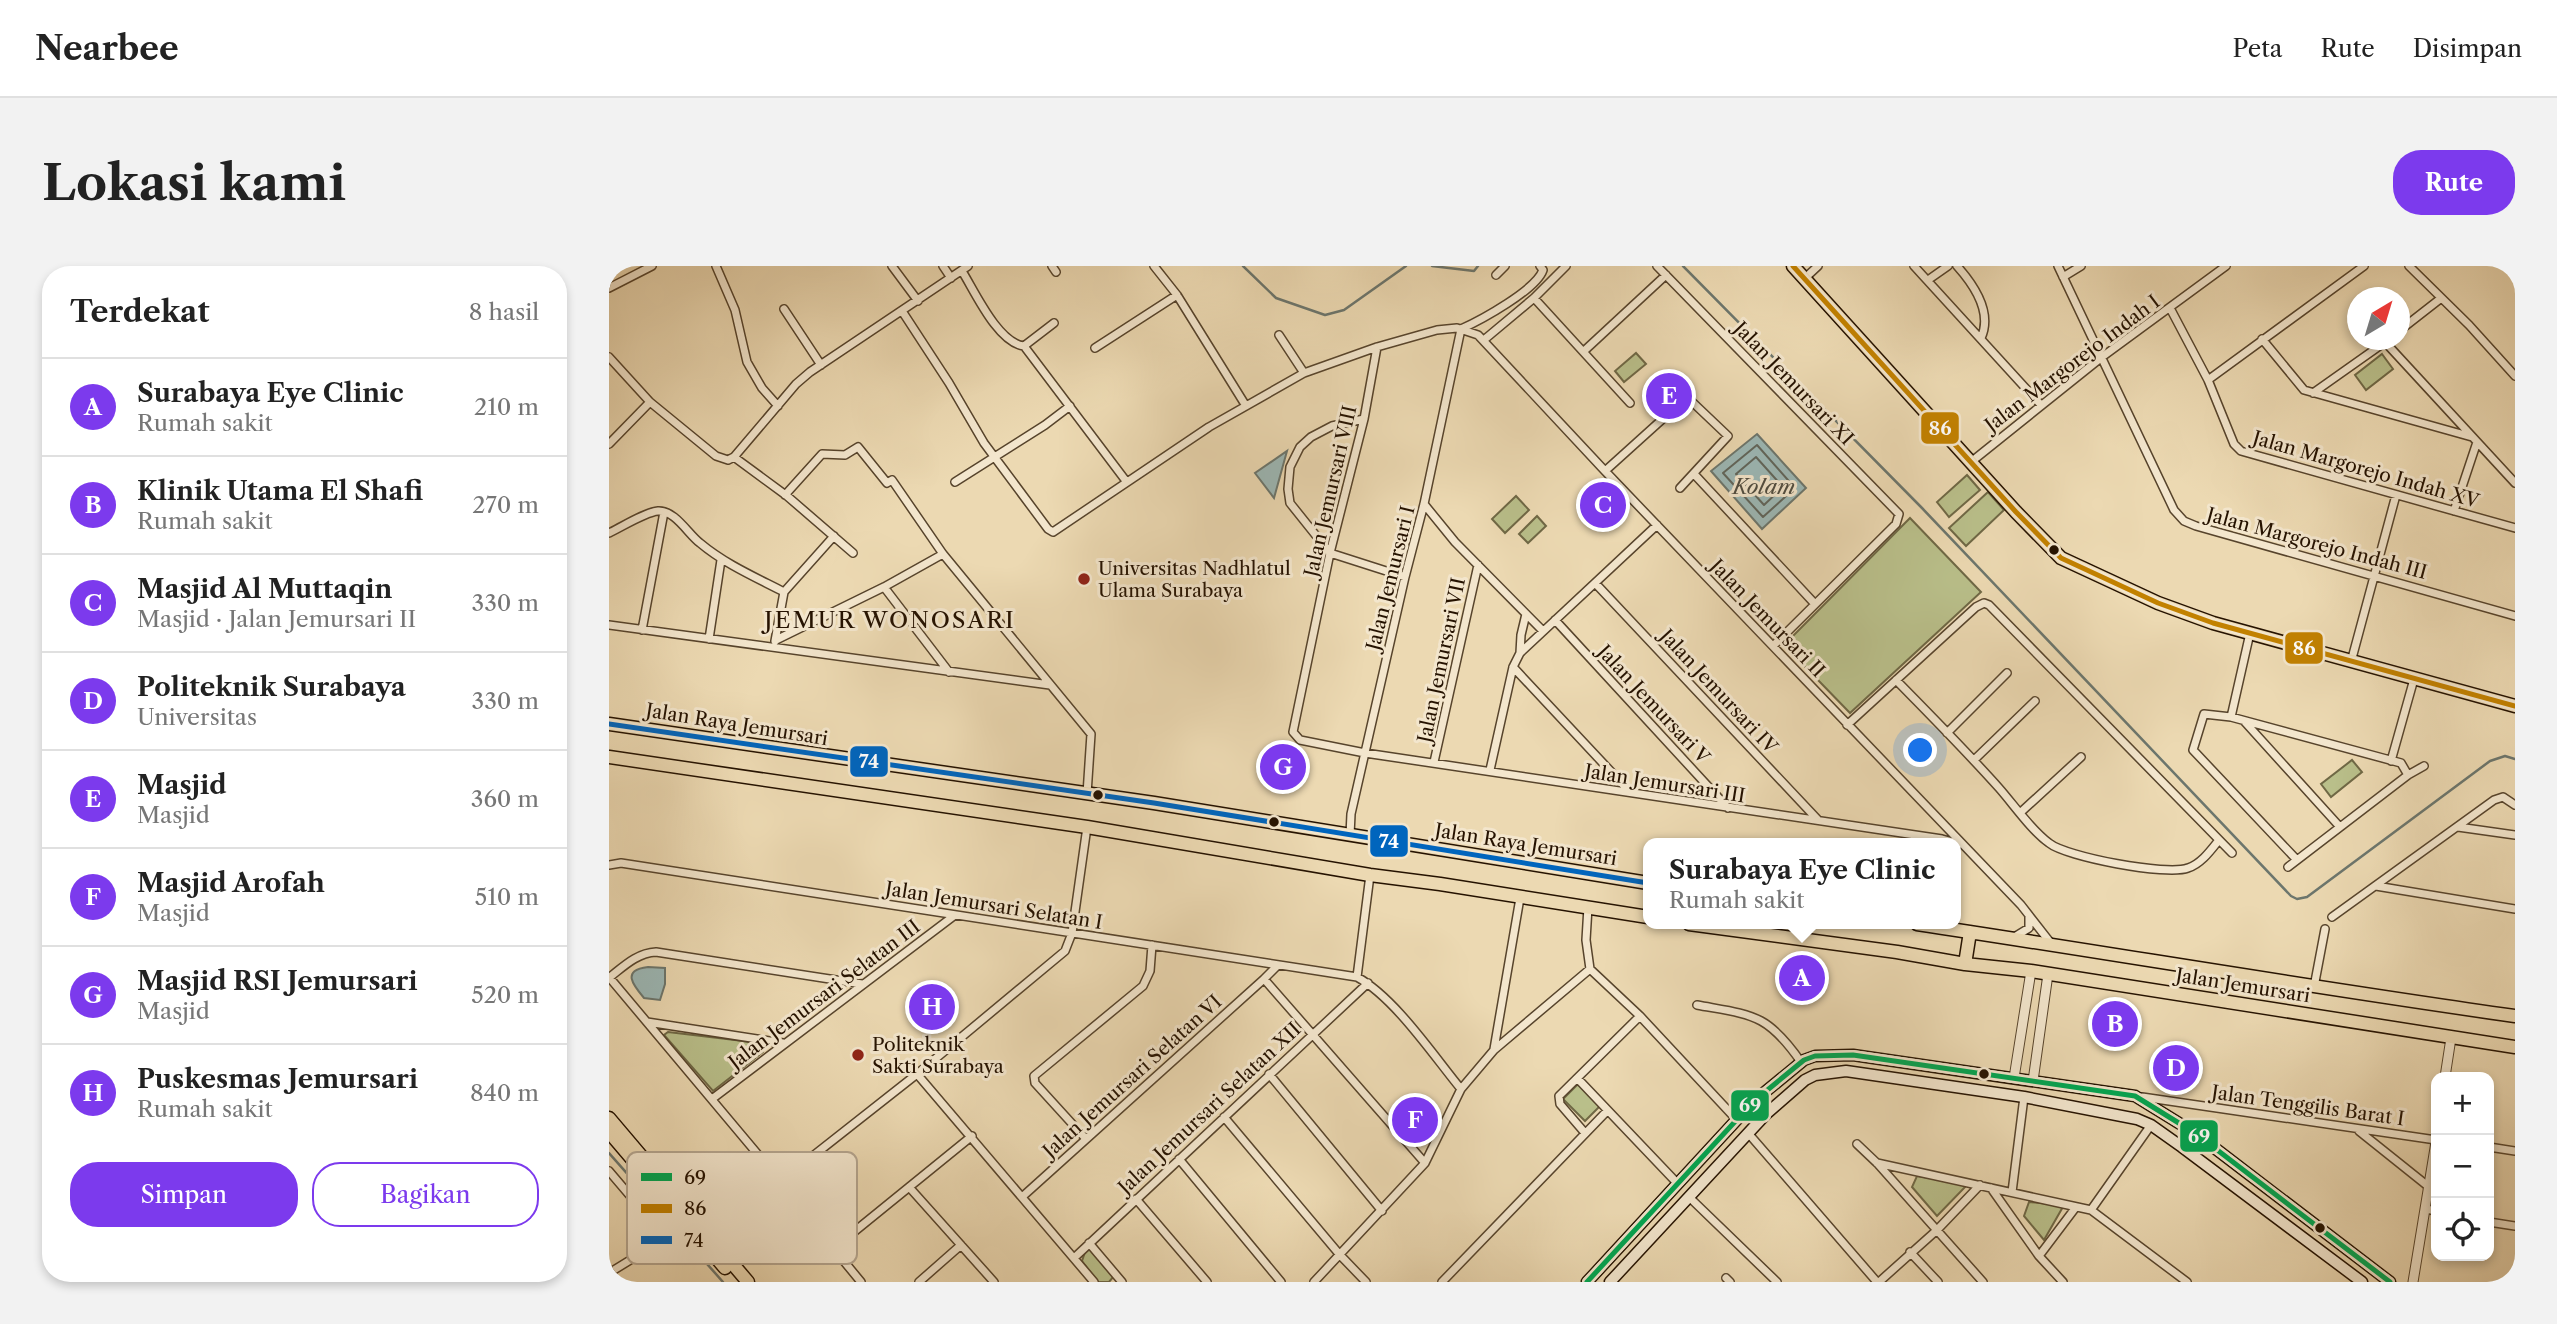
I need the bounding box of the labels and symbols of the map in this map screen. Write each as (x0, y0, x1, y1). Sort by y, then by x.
north arrow (2347, 287, 2410, 350)
street label: Jalan Margorejo Indah I (1978, 290, 2164, 438)
street label: Jalan Jemursari XI (1727, 315, 1858, 450)
pin: E (1646, 370, 1692, 422)
street label: Jalan Jemursari VIII (1299, 403, 1361, 582)
line badge: 86 (1920, 411, 1960, 445)
text: 86 (1928, 417, 1952, 440)
street label: Jalan Margorejo Indah XV (2247, 425, 2483, 513)
water label: Kolam (1731, 474, 1795, 499)
pin: C (1580, 479, 1626, 531)
street label: Jalan Margorejo Indah III (2201, 502, 2430, 584)
street label: Jalan Jemursari I (1361, 504, 1420, 656)
unlabelled marker (2047, 543, 2061, 557)
street label: Jalan Jemursari II (1703, 552, 1830, 682)
place label: Universitas Nadhlatul Ulama Surabaya (1098, 557, 1291, 602)
marker: Universitas Nadhlatul Ulama Surabaya (1076, 571, 1092, 587)
street label: Jalan Jemursari VII (1412, 576, 1470, 748)
district label: JEMUR WONOSARI (761, 606, 1016, 634)
street label: Jalan Jemursari IV (1653, 622, 1783, 759)
line badge: 86 (2284, 631, 2324, 665)
text: 86 (2292, 637, 2316, 660)
street label: Jalan Jemursari V (1591, 638, 1715, 769)
street label: Jalan Raya Jemursari (641, 698, 830, 750)
your location (1903, 733, 1937, 767)
pin: G (1260, 741, 1306, 793)
line badge: 74 (849, 745, 889, 778)
text: 74 (859, 750, 879, 773)
street label: Jalan Jemursari III (1580, 759, 1747, 808)
unlabelled marker (1091, 788, 1105, 802)
unlabelled marker (1267, 815, 1281, 829)
street label: Jalan Raya Jemursari (1430, 818, 1619, 870)
line badge: 74 (1369, 824, 1409, 858)
text: 74 (1379, 830, 1399, 853)
street label: Jalan Jemursari Selatan I (881, 877, 1104, 934)
street label: Jalan Jemursari Selatan III (722, 915, 925, 1076)
pin: A (1779, 952, 1825, 1004)
street label: Jalan Jemursari (2171, 963, 2312, 1008)
pin: H (909, 981, 955, 1033)
street label: Jalan Jemursari Selatan VI (1036, 990, 1226, 1165)
pin: B (2092, 998, 2138, 1050)
street label: Jalan Jemursari Selatan XII (1111, 1018, 1305, 1201)
place label: Politeknik Sakti Surabaya (872, 1033, 1004, 1078)
pin: D (2153, 1042, 2199, 1094)
marker: Politeknik Sakti Surabaya (850, 1047, 866, 1063)
unlabelled marker (1977, 1067, 1991, 1081)
street label: Jalan Tenggilis Barat I (2207, 1080, 2406, 1130)
line badge: 69 (1730, 1089, 1770, 1122)
pin: F (1392, 1094, 1438, 1146)
text: 69 (1739, 1094, 1761, 1117)
line badge: 69 (2179, 1119, 2219, 1153)
text: 69 (2188, 1125, 2210, 1148)
legend (627, 1152, 857, 1264)
text: 69 (684, 1166, 706, 1189)
text: 86 (684, 1197, 706, 1220)
unlabelled marker (2313, 1221, 2327, 1235)
text: 74 (684, 1229, 704, 1252)

